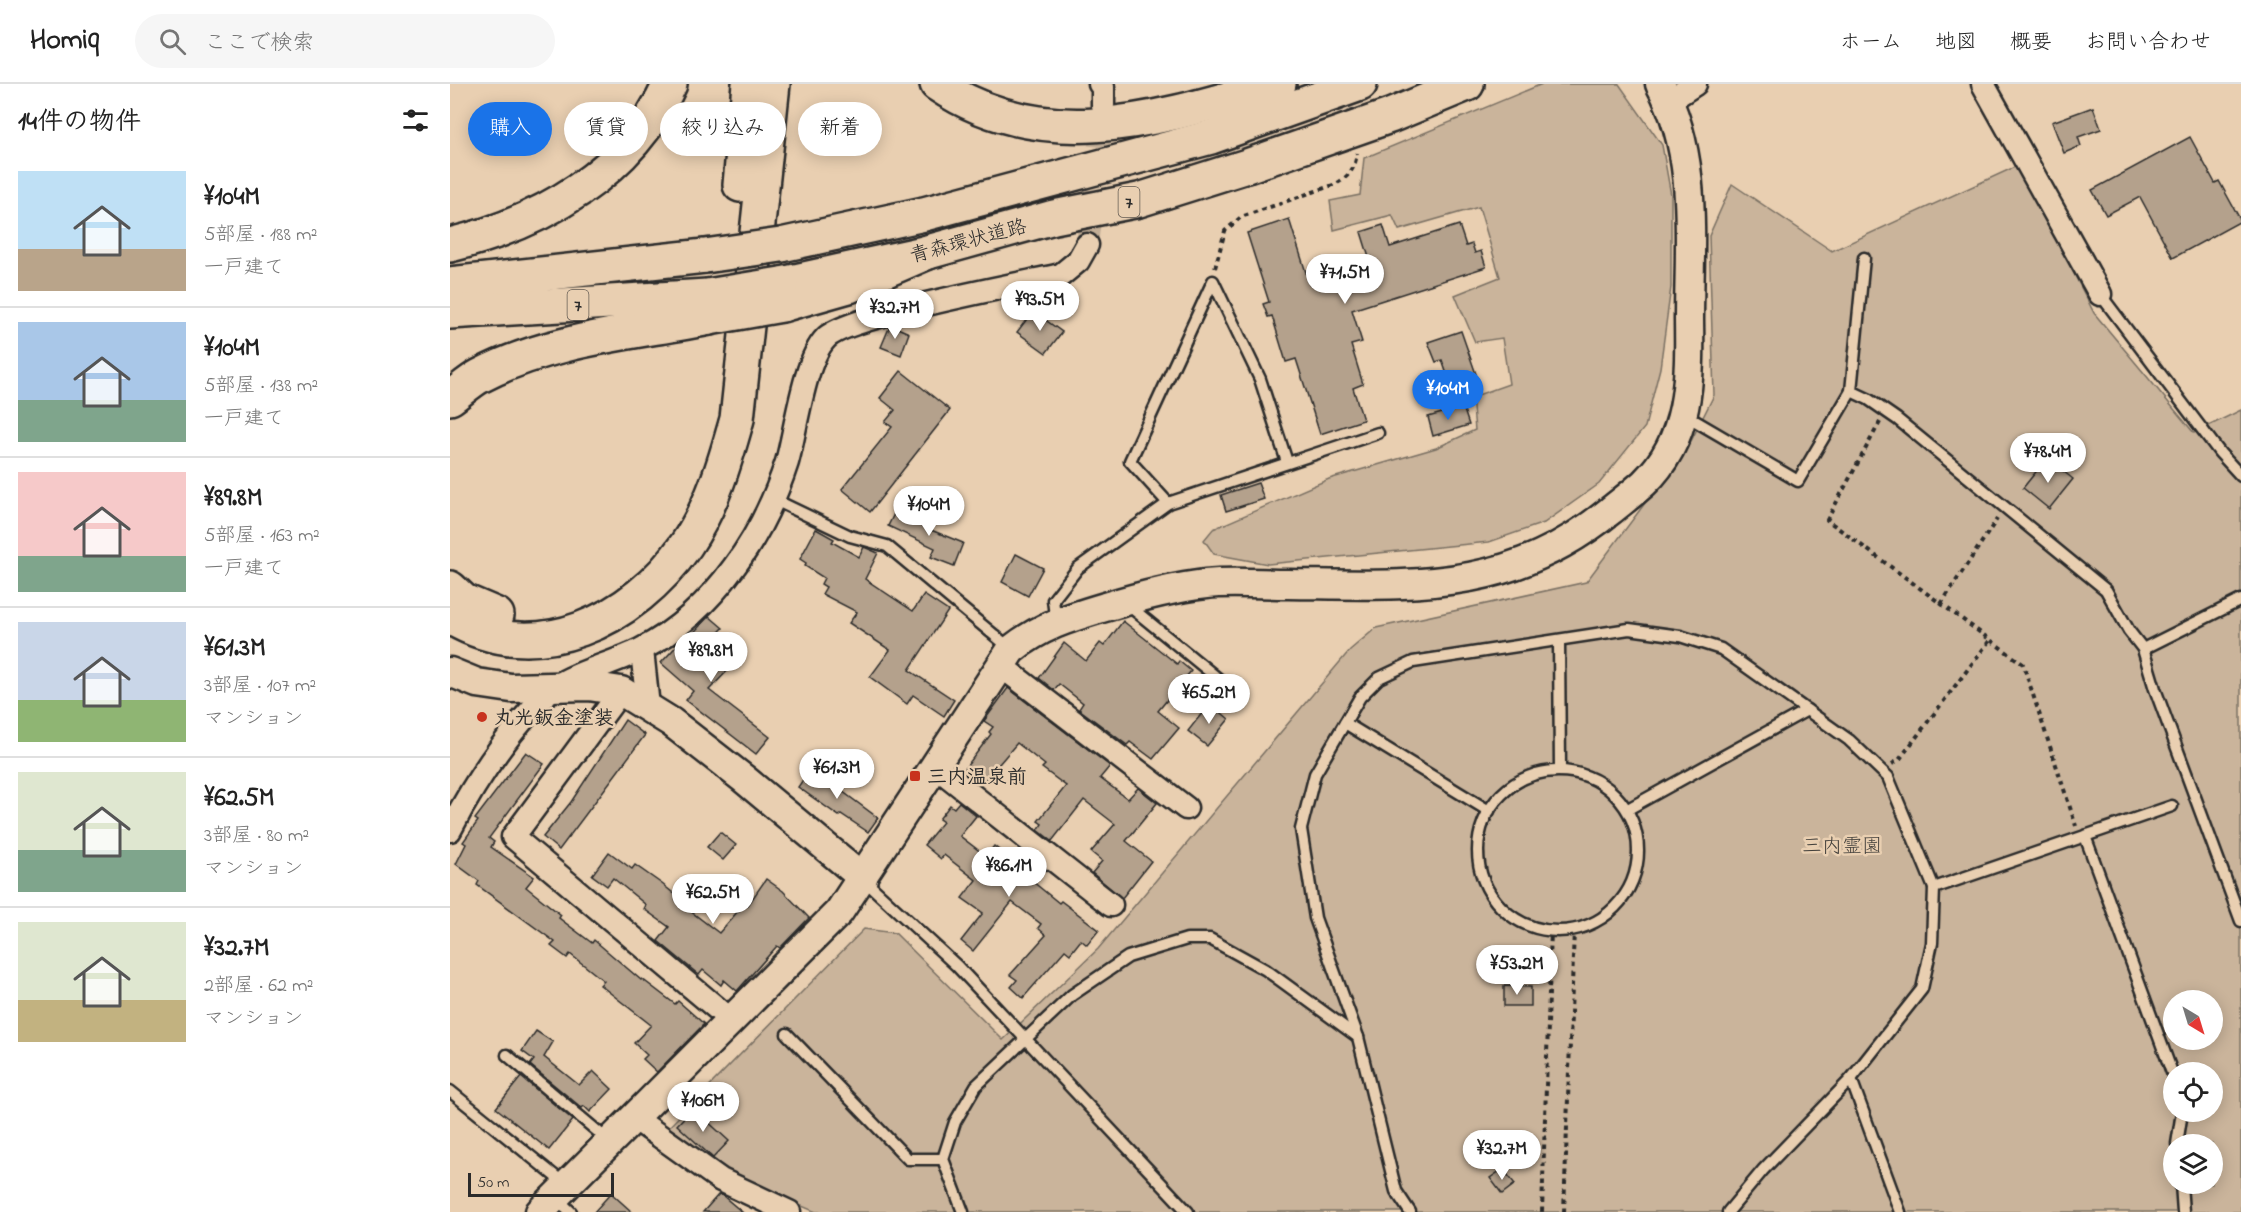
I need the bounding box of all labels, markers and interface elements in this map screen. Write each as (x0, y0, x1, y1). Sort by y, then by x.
search box (135, 14, 555, 68)
text: Homiq (30, 21, 99, 62)
icon: search (156, 25, 189, 58)
text: ここで検索 (204, 28, 314, 60)
text: ホーム (1840, 28, 1902, 58)
text: 地図 (1935, 28, 1977, 58)
text: 概要 (2010, 28, 2052, 58)
text: お問い合わせ (2085, 28, 2211, 58)
chip: 購入 (468, 102, 552, 156)
chip: 賃貸 (564, 102, 648, 156)
chip: 絞り込み (660, 102, 786, 156)
chip: 新着 (798, 102, 882, 156)
text: 14件の物件 (18, 104, 141, 142)
icon: filters (399, 104, 432, 137)
text: ¥104M (204, 179, 260, 217)
road number: 7 (1118, 187, 1140, 217)
icon: home (66, 195, 138, 267)
street label: 青森環状道路 (907, 213, 1030, 272)
text: 5部屋 · 188 m² (204, 221, 318, 250)
text: 一戸建て (204, 254, 284, 283)
pin: ¥71.5M (1296, 254, 1394, 305)
text: ¥71.5M (1320, 259, 1370, 288)
pin: ¥93.5M (991, 281, 1089, 332)
text: ¥93.5M (1015, 286, 1065, 315)
pin: ¥32.7M (846, 289, 944, 340)
road number: 7 (568, 290, 588, 320)
text: ¥32.7M (870, 294, 920, 323)
text: ¥104M (204, 330, 260, 368)
icon: home (66, 346, 138, 418)
pin: ¥104M (1406, 370, 1490, 421)
text: 5部屋 · 138 m² (204, 372, 318, 401)
text: ¥104M (1426, 375, 1470, 404)
text: 一戸建て (204, 405, 284, 434)
pin: ¥78.4M (1999, 433, 2097, 484)
text: ¥78.4M (2024, 438, 2072, 467)
text: ¥89.8M (204, 480, 263, 518)
pin: ¥104M (887, 486, 971, 537)
text: ¥104M (907, 491, 951, 520)
icon: home (66, 496, 138, 568)
text: 5部屋 · 163 m² (204, 522, 320, 551)
text: 一戸建て (204, 555, 284, 584)
text: ¥61.3M (204, 630, 266, 668)
pin: ¥89.8M (662, 632, 760, 683)
text: ¥89.8M (688, 637, 734, 666)
icon: home (66, 646, 138, 718)
text: 3部屋 · 107 m² (204, 672, 316, 701)
pin: ¥65.2M (1160, 674, 1258, 725)
text: ¥65.2M (1182, 679, 1236, 708)
text: マンション (204, 705, 303, 734)
place label: 丸光鈑金塗装 (494, 705, 614, 734)
marker: 丸光鈑金塗装 (475, 710, 489, 724)
pin: ¥61.3M (788, 749, 886, 800)
text: ¥61.3M (813, 754, 861, 783)
place label: 三内温泉前 (927, 764, 1027, 793)
marker: 三内温泉前 (908, 769, 922, 783)
text: ¥62.5M (204, 780, 274, 818)
icon: home (66, 796, 138, 868)
text: 3部屋 · 80 m² (204, 822, 309, 851)
park label: 三内霊園 (1802, 833, 1882, 862)
pin: ¥86.1M (960, 847, 1058, 898)
text: ¥86.1M (986, 852, 1032, 881)
text: マンション (204, 855, 303, 884)
pin: ¥62.5M (664, 874, 762, 925)
text: ¥62.5M (686, 879, 740, 908)
text: ¥32.7M (204, 930, 270, 968)
pin: ¥53.2M (1468, 945, 1566, 996)
icon: home (66, 946, 138, 1018)
text: ¥53.2M (1490, 950, 1544, 979)
text: 2部屋 · 62 m² (204, 972, 313, 1001)
north arrow (2163, 990, 2223, 1050)
map controls (2163, 990, 2223, 1194)
text: マンション (204, 1005, 303, 1034)
button: locate (2163, 1062, 2223, 1122)
pin: ¥106M (661, 1082, 745, 1133)
text: ¥106M (681, 1087, 725, 1116)
pin: ¥32.7M (1453, 1130, 1551, 1181)
button: layers (2163, 1134, 2223, 1194)
text: ¥32.7M (1477, 1135, 1527, 1164)
scale bar (468, 1170, 614, 1198)
text: 50 m (477, 1171, 509, 1195)

